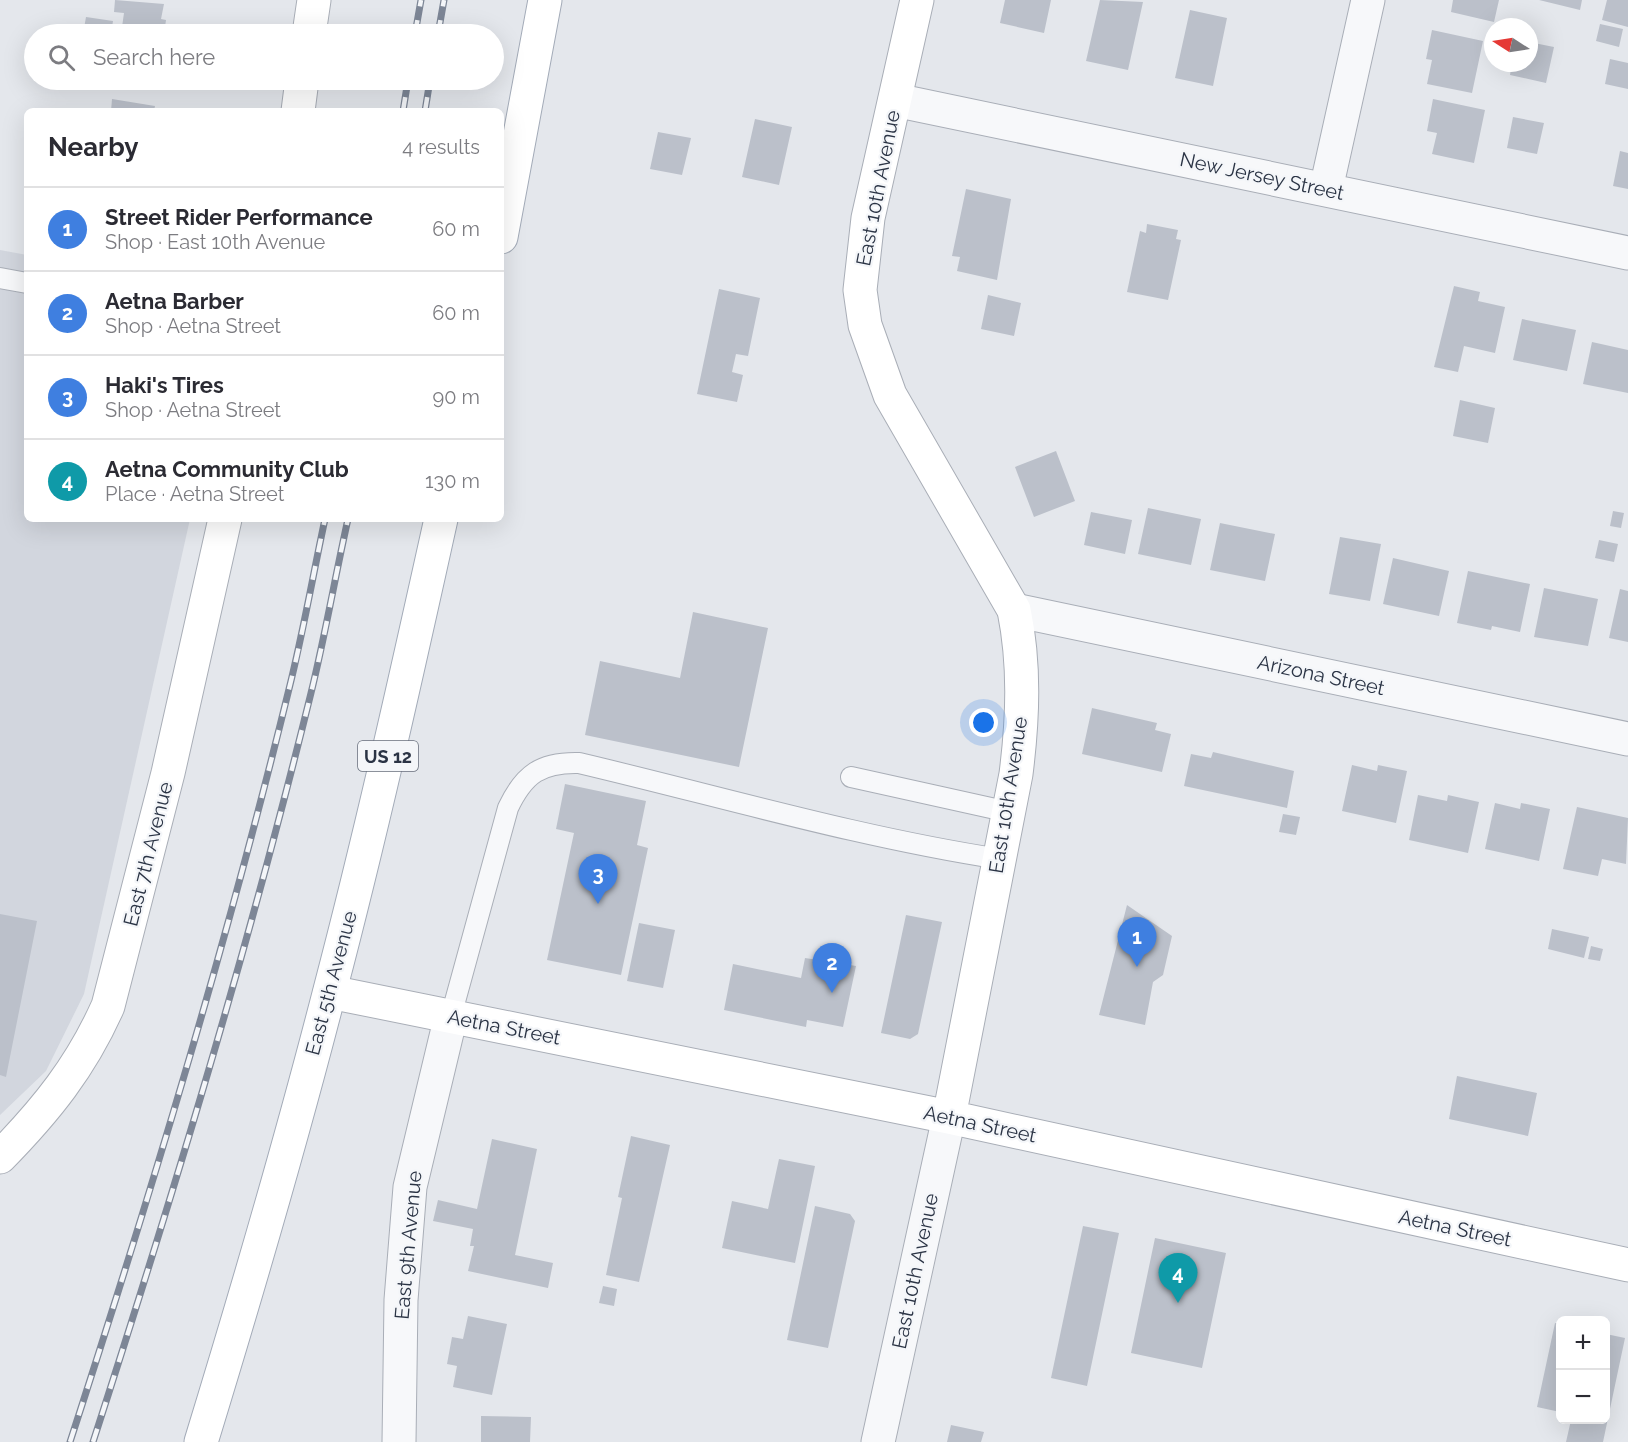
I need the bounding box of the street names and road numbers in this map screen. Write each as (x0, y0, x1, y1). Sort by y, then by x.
street label: East 10th Avenue (851, 108, 905, 268)
street label: New Jersey Street (1178, 147, 1347, 205)
street label: Arizona Street (1255, 650, 1387, 700)
street label: East 10th Avenue (984, 715, 1032, 875)
road number: US 12 (358, 741, 418, 771)
street label: East 7th Avenue (118, 779, 178, 929)
street label: East 5th Avenue (300, 908, 362, 1058)
street label: Aetna Street (445, 1004, 563, 1050)
street label: Aetna Street (921, 1100, 1039, 1148)
street label: East 9th Avenue (390, 1169, 426, 1320)
street label: East 10th Avenue (887, 1191, 943, 1351)
street label: Aetna Street (1396, 1204, 1514, 1252)

